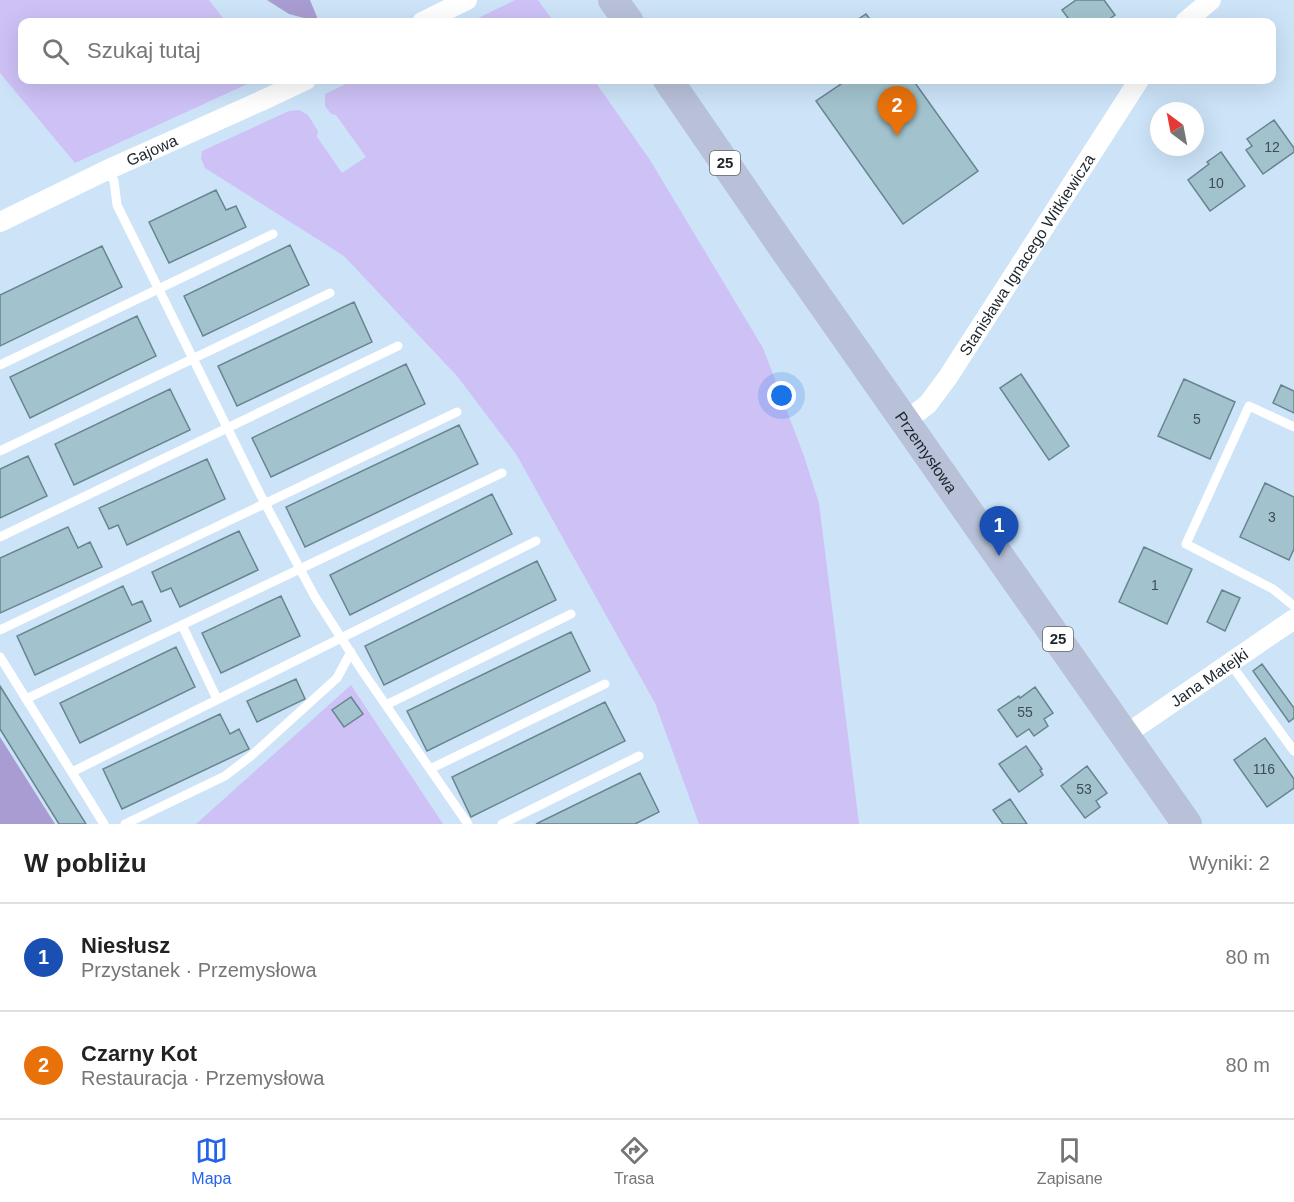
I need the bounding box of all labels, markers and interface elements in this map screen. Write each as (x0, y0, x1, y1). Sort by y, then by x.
search box (18, 18, 1276, 84)
icon: search (39, 35, 72, 68)
text: Szukaj tutaj (87, 38, 201, 63)
pin: 2 (878, 86, 916, 136)
north arrow (1150, 102, 1204, 156)
street label: Gajowa (124, 132, 180, 169)
house number: 12 (1264, 139, 1280, 155)
road number: 25 (710, 151, 740, 175)
street label: Stanisława Ignacego Witkiewicza (956, 151, 1098, 359)
house number: 10 (1208, 175, 1224, 191)
your location (767, 381, 796, 410)
street label: Przemysłowa (892, 409, 960, 496)
house number: 5 (1193, 411, 1201, 427)
pin: 1 (980, 506, 1018, 556)
house number: 3 (1268, 509, 1276, 525)
house number: 1 (1151, 577, 1159, 593)
road number: 25 (1043, 627, 1073, 651)
street label: Jana Matejki (1168, 645, 1251, 710)
house number: 55 (1017, 704, 1033, 720)
house number: 116 (1253, 761, 1275, 777)
house number: 53 (1076, 781, 1092, 797)
text: W pobliżu (24, 848, 147, 878)
text: Wyniki: 2 (1189, 852, 1270, 874)
text: Niesłusz (81, 933, 170, 958)
text: 1 (38, 946, 49, 968)
text: 80 m (1226, 946, 1270, 968)
text: Przystanek · Przemysłowa (81, 959, 317, 981)
text: Czarny Kot (81, 1041, 197, 1066)
text: 2 (38, 1054, 49, 1076)
text: 80 m (1226, 1054, 1270, 1076)
text: Restauracja · Przemysłowa (81, 1067, 324, 1089)
tab: Mapa (191, 1134, 231, 1188)
tab: Trasa (614, 1134, 654, 1188)
tab: Zapisane (1037, 1134, 1103, 1188)

